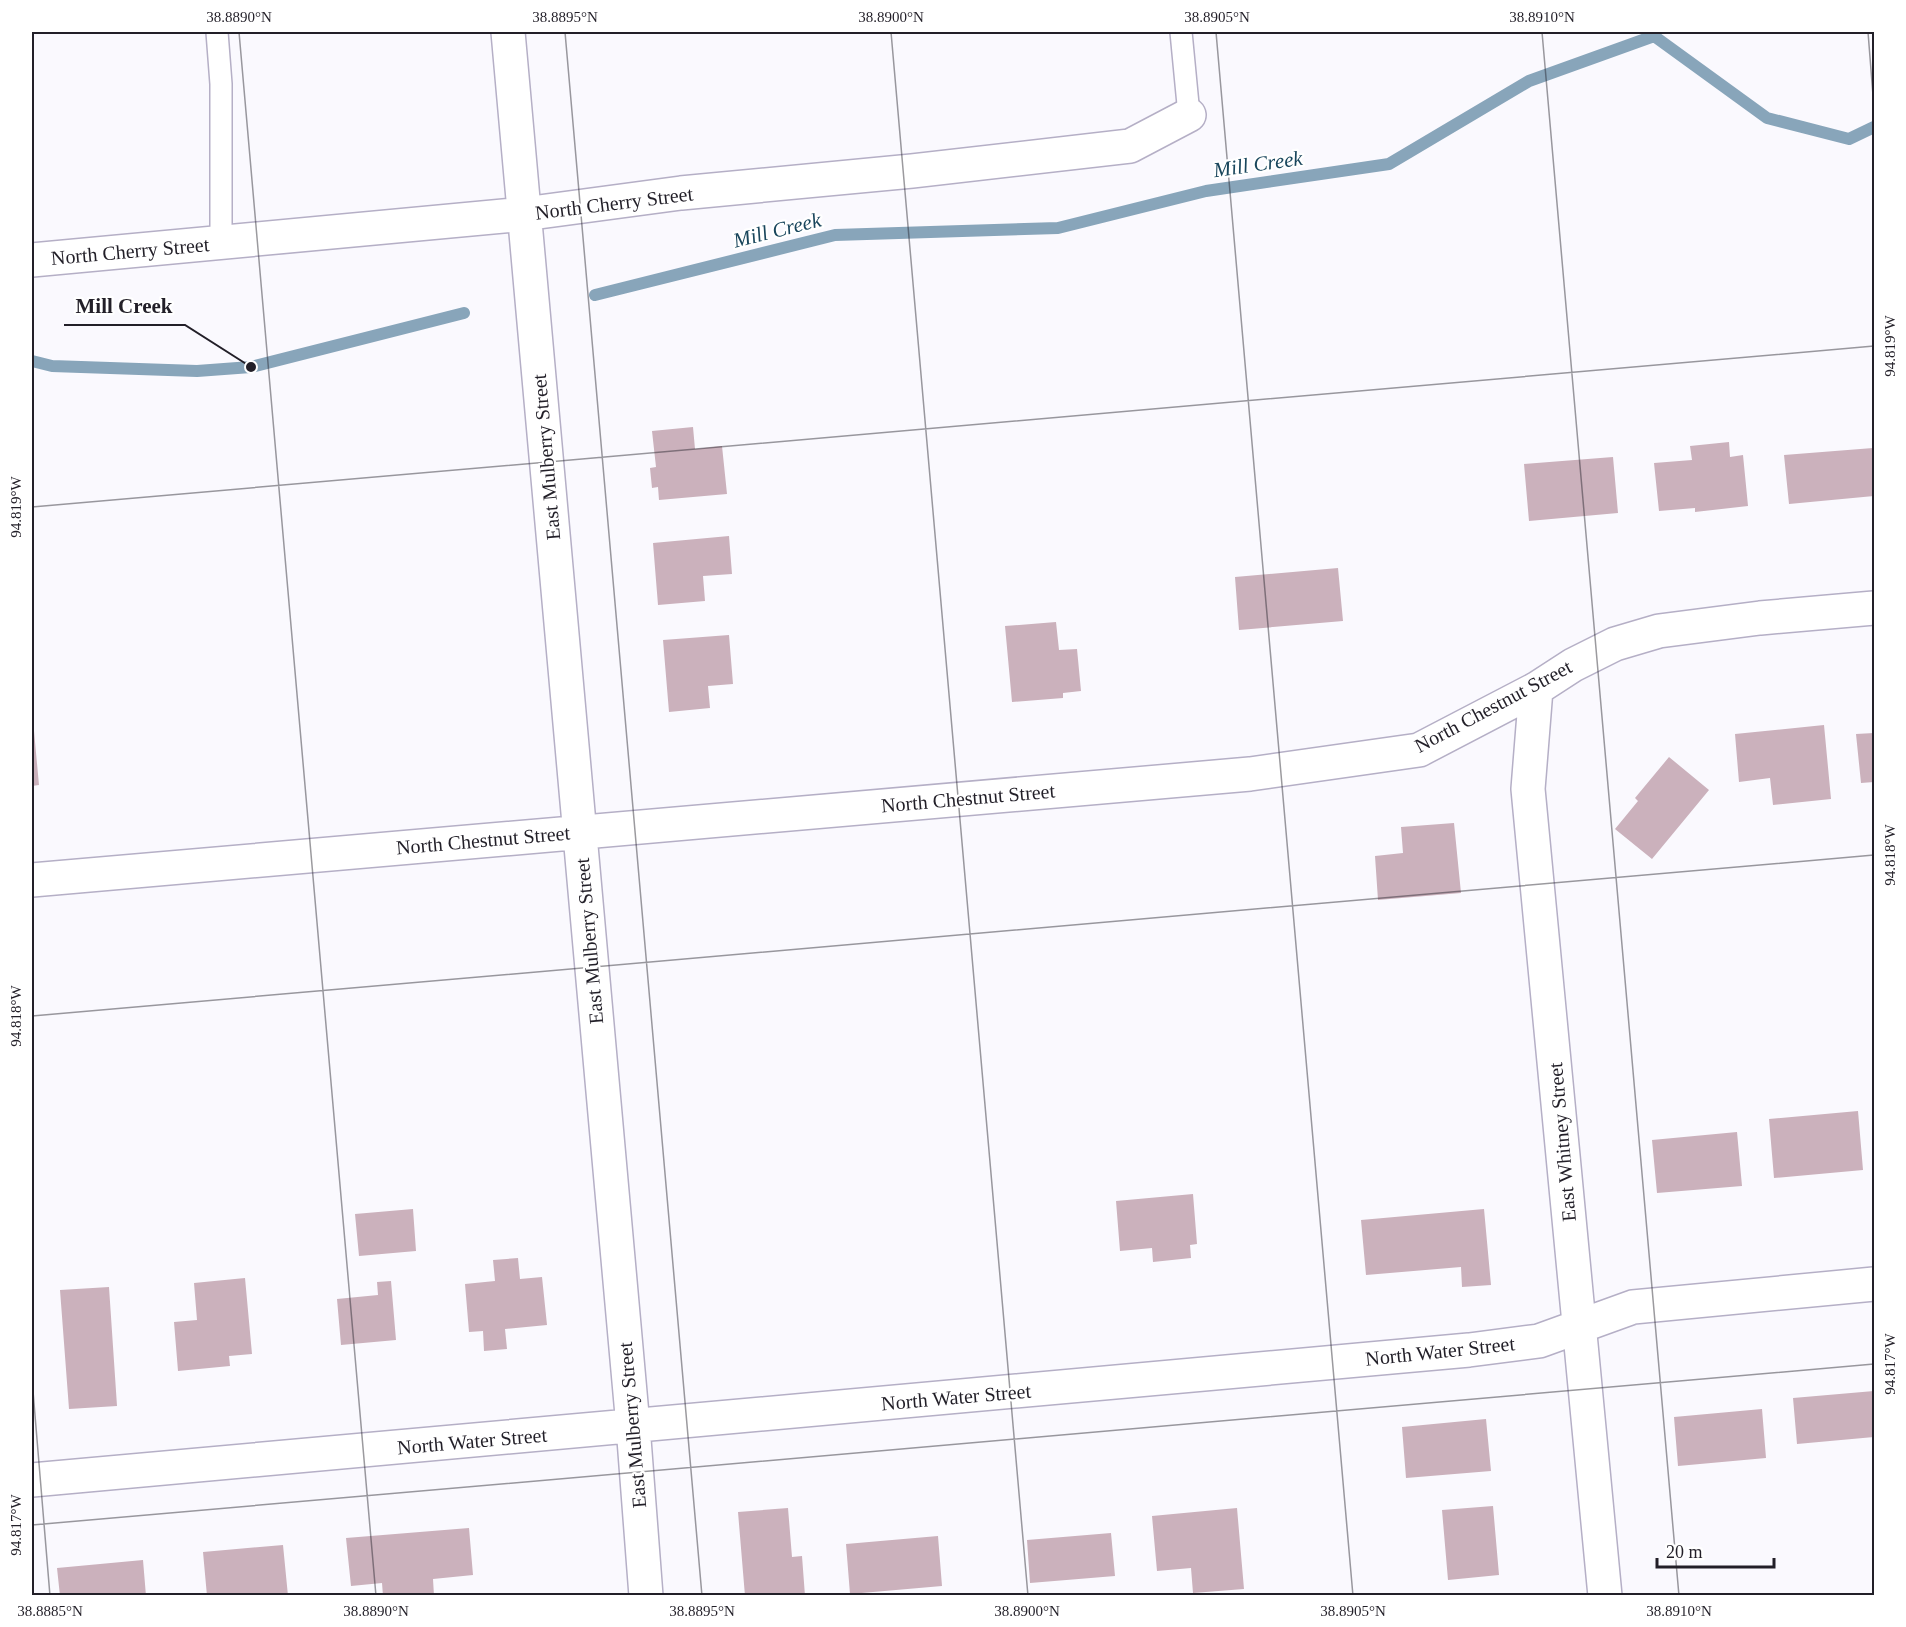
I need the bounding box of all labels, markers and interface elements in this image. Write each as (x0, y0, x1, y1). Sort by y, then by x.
text: 38.8890°N (206, 9, 272, 25)
text: 38.8895°N (532, 9, 598, 25)
text: 38.8900°N (858, 9, 924, 25)
text: 38.8905°N (1184, 9, 1250, 25)
text: 38.8910°N (1509, 9, 1575, 25)
water label: Mill Creek (1211, 146, 1305, 182)
street label: North Cherry Street (534, 182, 695, 225)
water label: Mill Creek (730, 207, 824, 253)
street label: North Cherry Street (50, 233, 211, 270)
callout: Mill Creek (64, 286, 185, 325)
text: Mill Creek (75, 294, 173, 318)
text: 94.819°W (1882, 314, 1898, 377)
street label: East Mulberry Street (528, 373, 565, 541)
text: 94.819°W (8, 475, 24, 538)
street label: North Chestnut Street (1411, 655, 1576, 757)
street label: North Chestnut Street (880, 779, 1056, 817)
street label: North Chestnut Street (395, 821, 571, 859)
text: 94.818°W (1882, 823, 1898, 886)
street label: East Mulberry Street (571, 857, 608, 1025)
text: 94.818°W (8, 984, 24, 1047)
street label: East Whitney Street (1544, 1061, 1581, 1222)
street label: North Water Street (1364, 1332, 1516, 1370)
text: 94.817°W (1882, 1332, 1898, 1395)
street label: East Mulberry Street (614, 1341, 651, 1509)
street label: North Water Street (880, 1379, 1032, 1415)
street label: North Water Street (396, 1423, 548, 1459)
text: 94.817°W (8, 1493, 24, 1556)
scale bar (1657, 1531, 1774, 1569)
text: 20 m (1666, 1542, 1703, 1562)
text: 38.8885°N (17, 1603, 83, 1619)
text: 38.8890°N (343, 1603, 409, 1619)
text: 38.8895°N (669, 1603, 735, 1619)
text: 38.8900°N (994, 1603, 1060, 1619)
text: 38.8905°N (1320, 1603, 1386, 1619)
text: 38.8910°N (1646, 1603, 1712, 1619)

